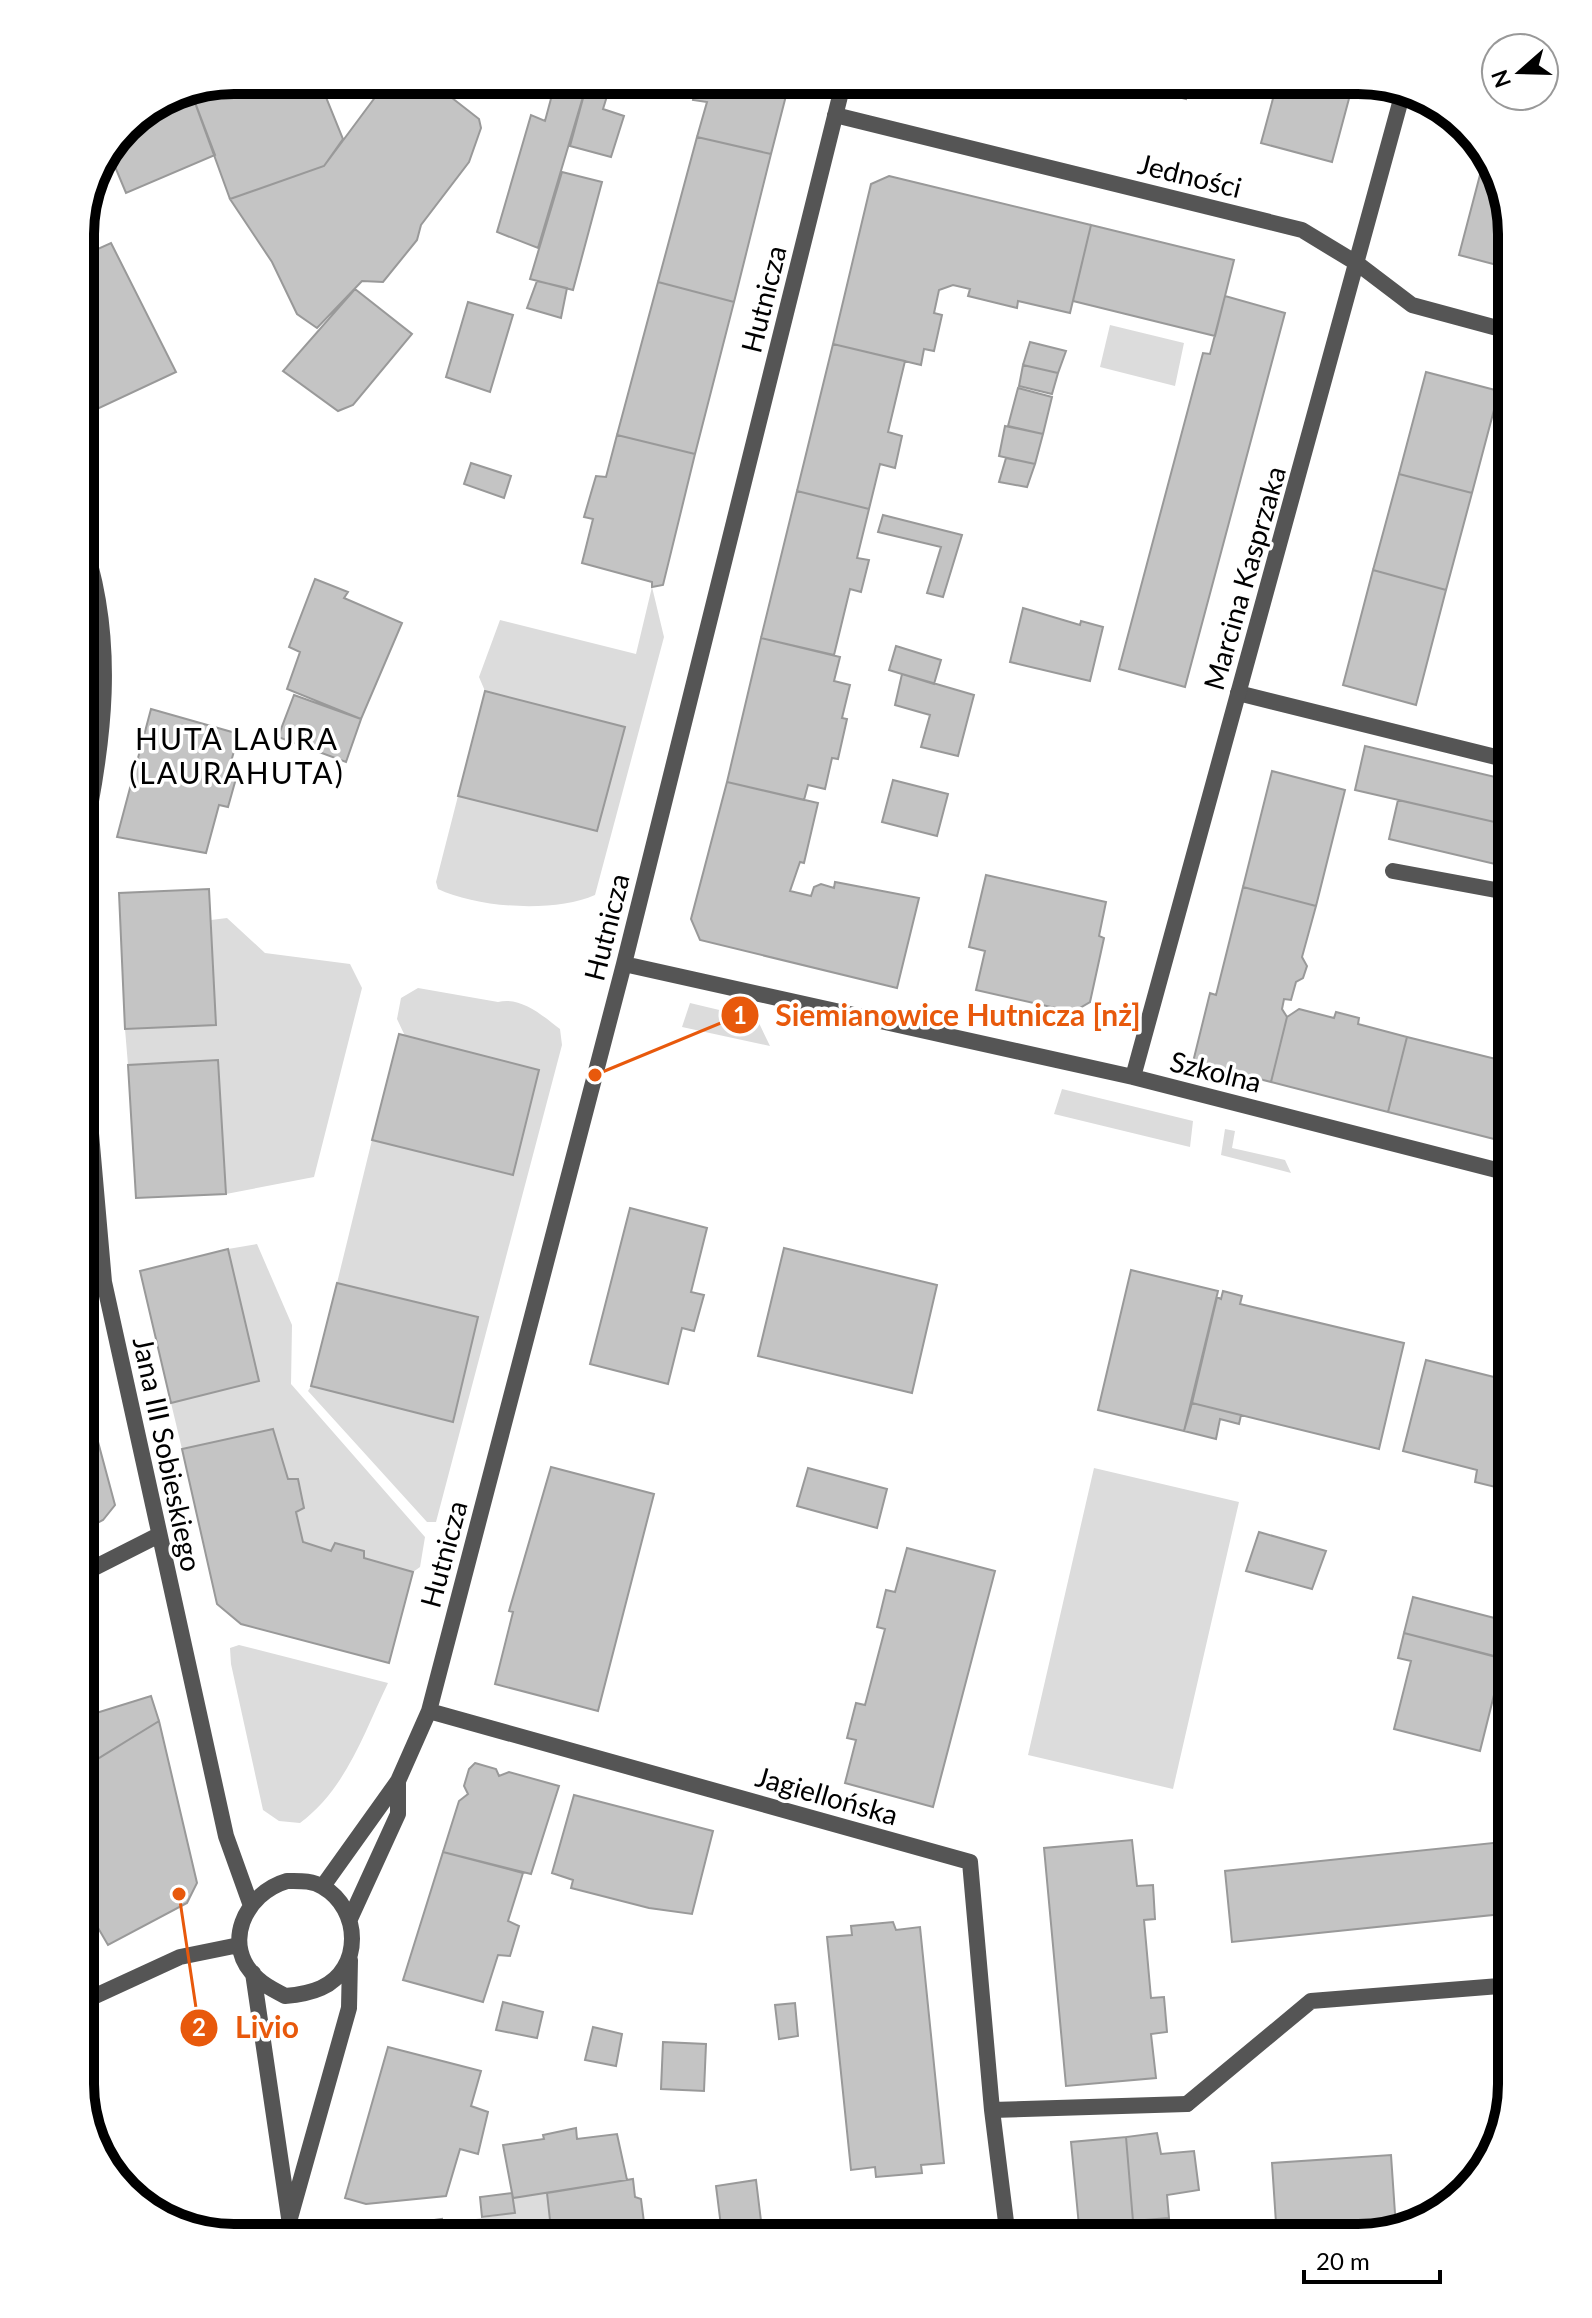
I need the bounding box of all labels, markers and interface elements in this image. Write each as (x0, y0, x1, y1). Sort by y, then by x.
north arrow (1480, 32, 1560, 112)
text: N (1485, 66, 1516, 92)
street label: Jedności (1135, 146, 1245, 204)
street label: Hutnicza (733, 242, 793, 356)
street label: Marcina Kasprzaka (1196, 462, 1292, 694)
district label: HUTA LAURA (LAURAHUTA) (129, 720, 345, 790)
street label: Hutnicza (576, 870, 636, 984)
callout: Siemianowice Hutnicza [nż] (720, 988, 1157, 1042)
text: Siemianowice Hutnicza [nż] (775, 996, 1141, 1032)
text: 1 (733, 1000, 747, 1029)
street label: Szkolna (1167, 1043, 1265, 1099)
street label: Jana III Sobieskiego (127, 1334, 209, 1574)
street label: Hutnicza (412, 1497, 474, 1611)
street label: Jagiellońska (752, 1759, 902, 1831)
callout: Livio (179, 2001, 315, 2055)
text: Livio (235, 2008, 299, 2044)
text: 2 (192, 2012, 206, 2041)
scale bar (1304, 2234, 1440, 2284)
text: 20 m (1316, 2246, 1370, 2275)

